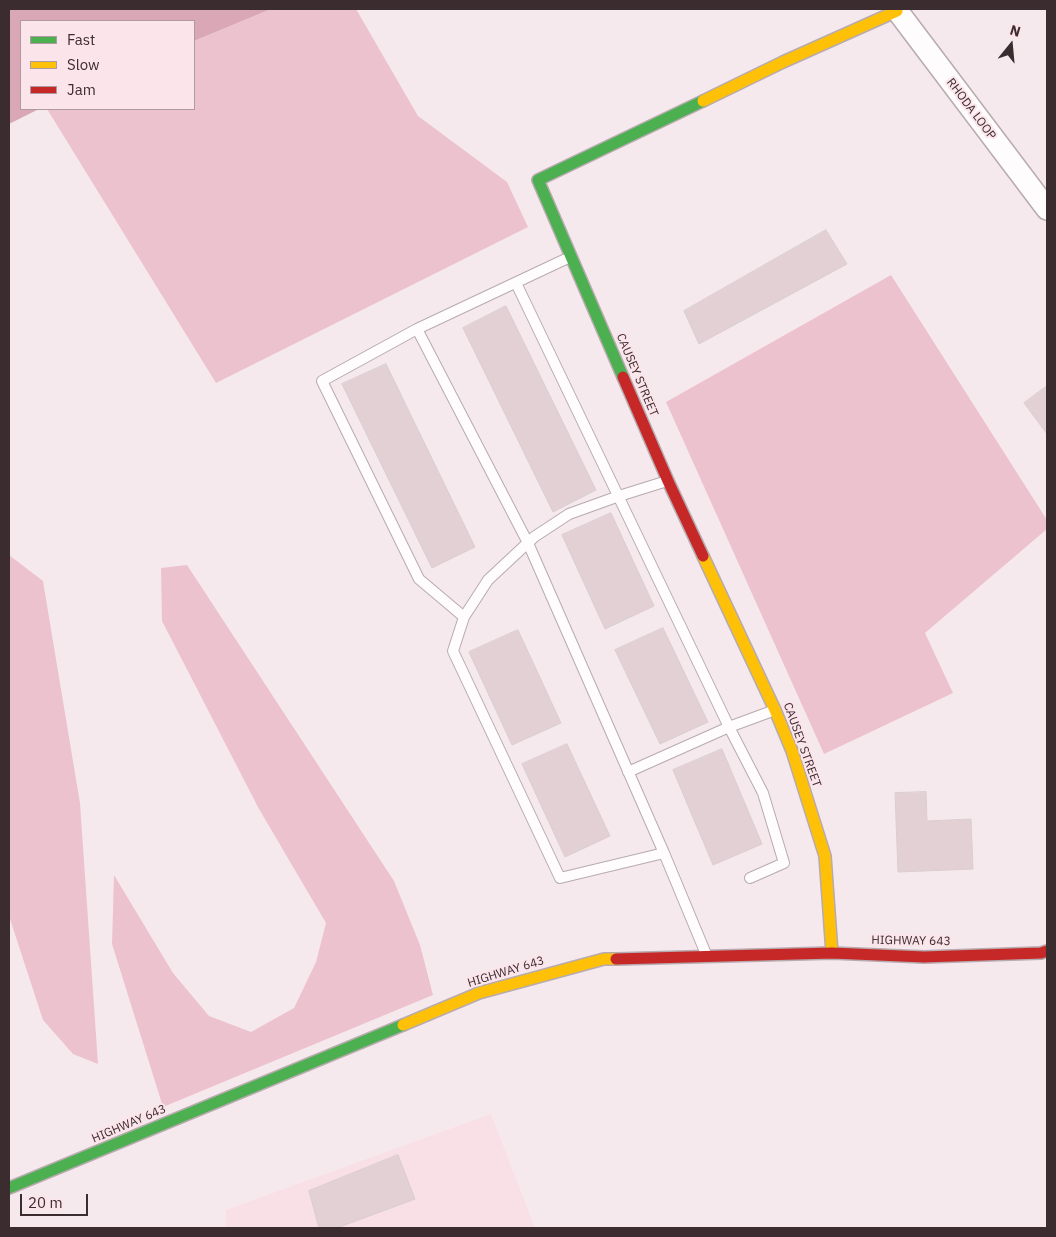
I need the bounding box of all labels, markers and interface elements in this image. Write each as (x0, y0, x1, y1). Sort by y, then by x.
legend (20, 20, 195, 110)
north arrow (986, 20, 1036, 70)
text: N (1008, 21, 1023, 41)
text: Fast (67, 30, 95, 49)
text: Slow (67, 55, 100, 74)
street label: RHODA LOOP (943, 76, 999, 142)
text: Jam (67, 80, 96, 99)
street label: CAUSEY STREET (613, 331, 661, 419)
street label: CAUSEY STREET (780, 701, 824, 789)
street label: HIGHWAY 643 (871, 933, 951, 949)
street label: HIGHWAY 643 (466, 954, 546, 990)
street label: HIGHWAY 643 (90, 1102, 168, 1146)
scale bar (22, 1184, 90, 1216)
text: 20 m (28, 1193, 63, 1212)

